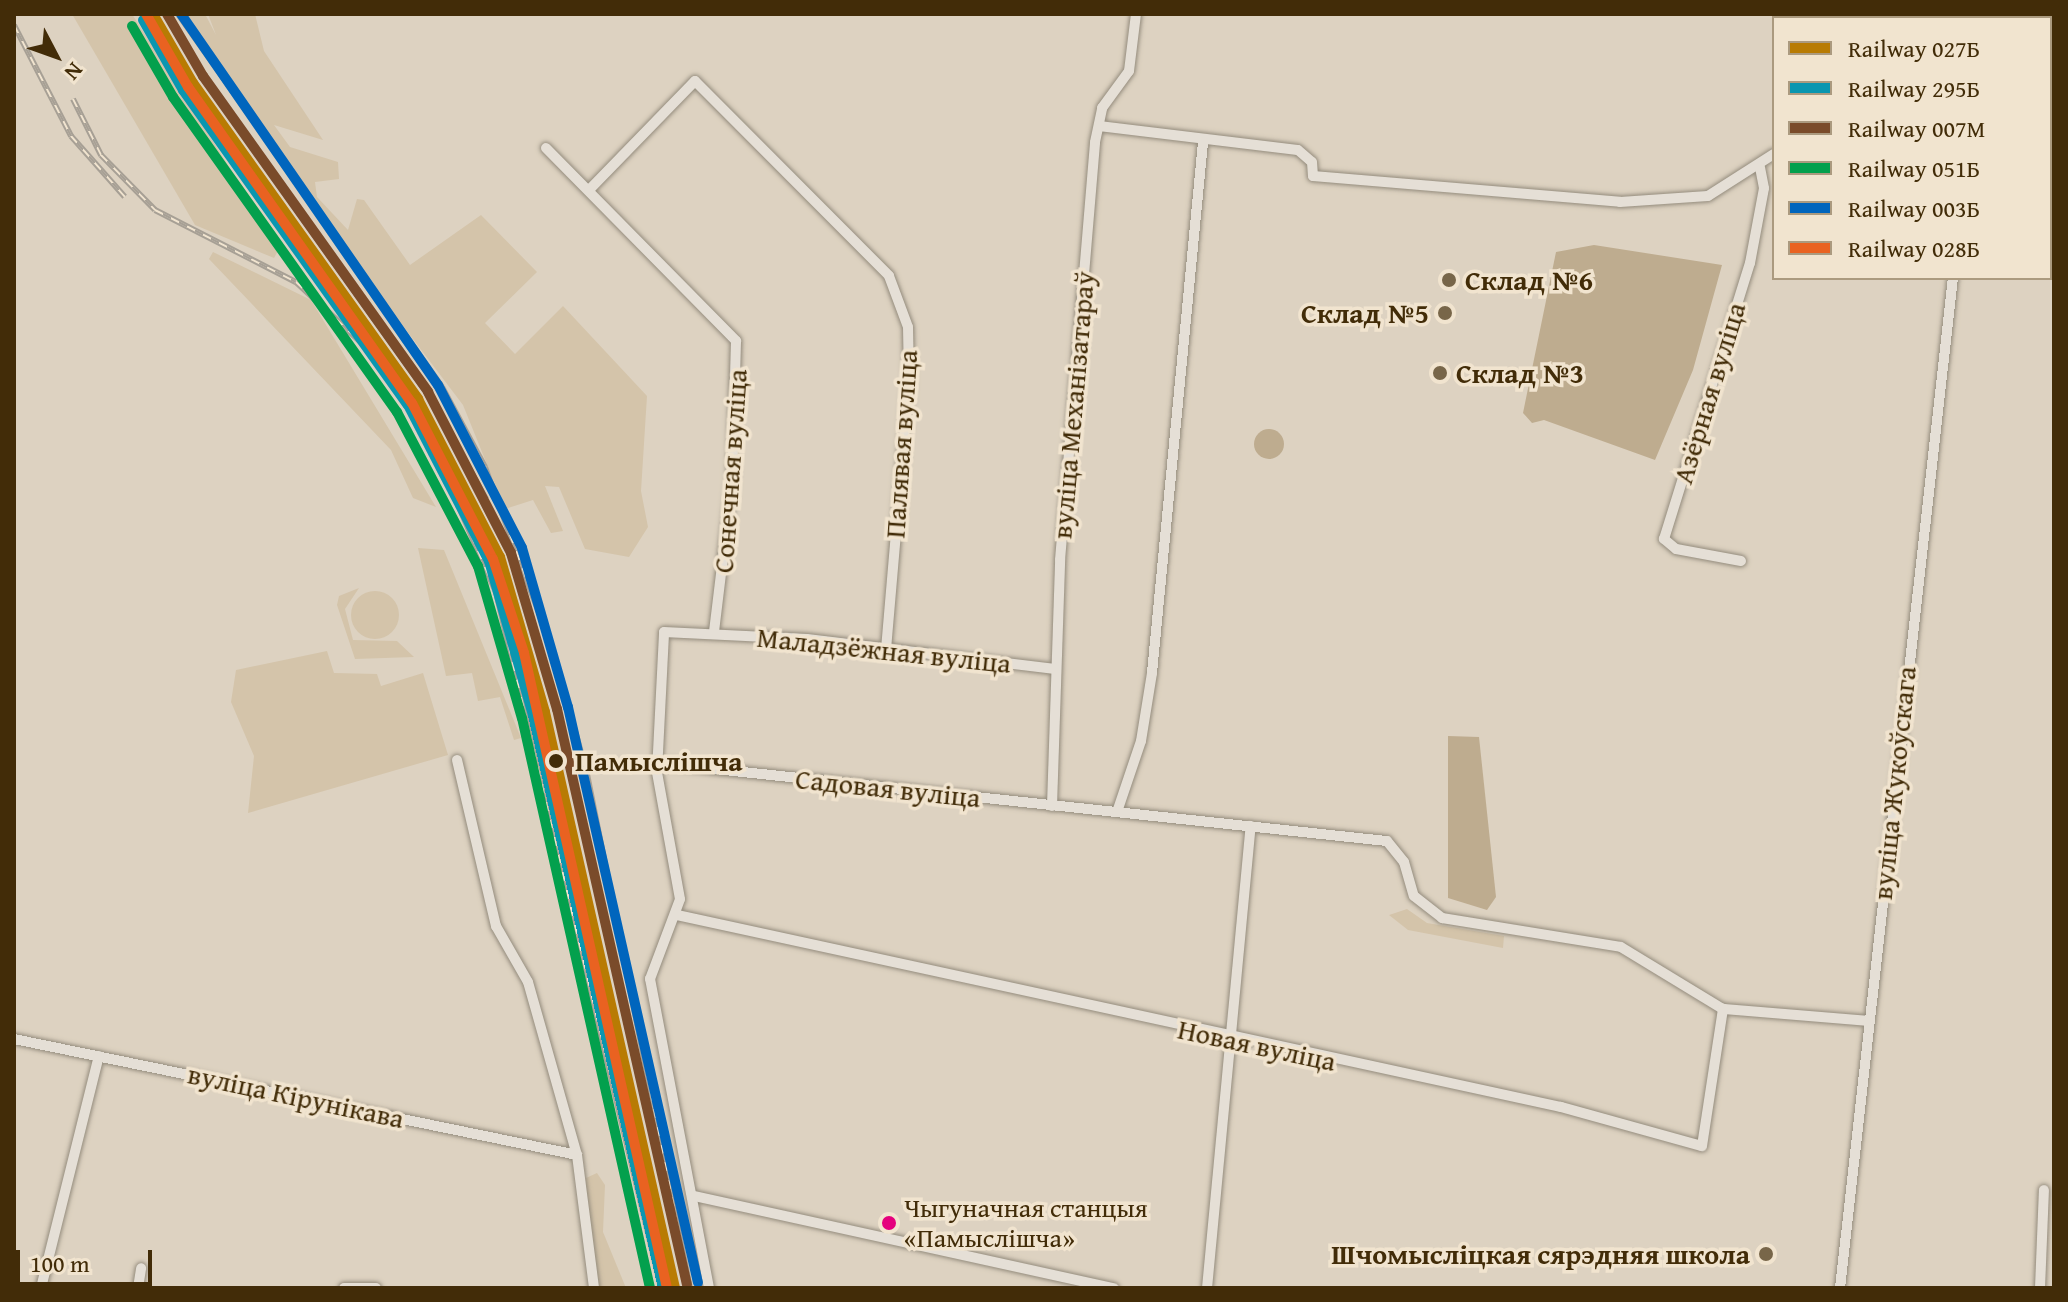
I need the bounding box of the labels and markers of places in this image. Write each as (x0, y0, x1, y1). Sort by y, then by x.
place label: Склад №6 (1465, 263, 1593, 297)
marker: Склад №6 (1440, 271, 1458, 289)
place label: Склад №5 (1301, 296, 1429, 330)
marker: Склад №5 (1436, 304, 1454, 322)
place label: Склад №3 (1456, 356, 1584, 390)
marker: Склад №3 (1431, 364, 1449, 382)
place label: Памыслішча (575, 744, 743, 778)
marker: Памыслішча (544, 749, 568, 773)
place label: Чыгуначная станцыя «Памыслішча» (904, 1192, 1148, 1254)
marker: Чыгуначная станцыя «Памыслішча» (881, 1215, 897, 1231)
place label: Шчомысліцкая сярэдняя школа (1331, 1237, 1750, 1271)
marker: Шчомысліцкая сярэдняя школа (1757, 1245, 1775, 1263)

